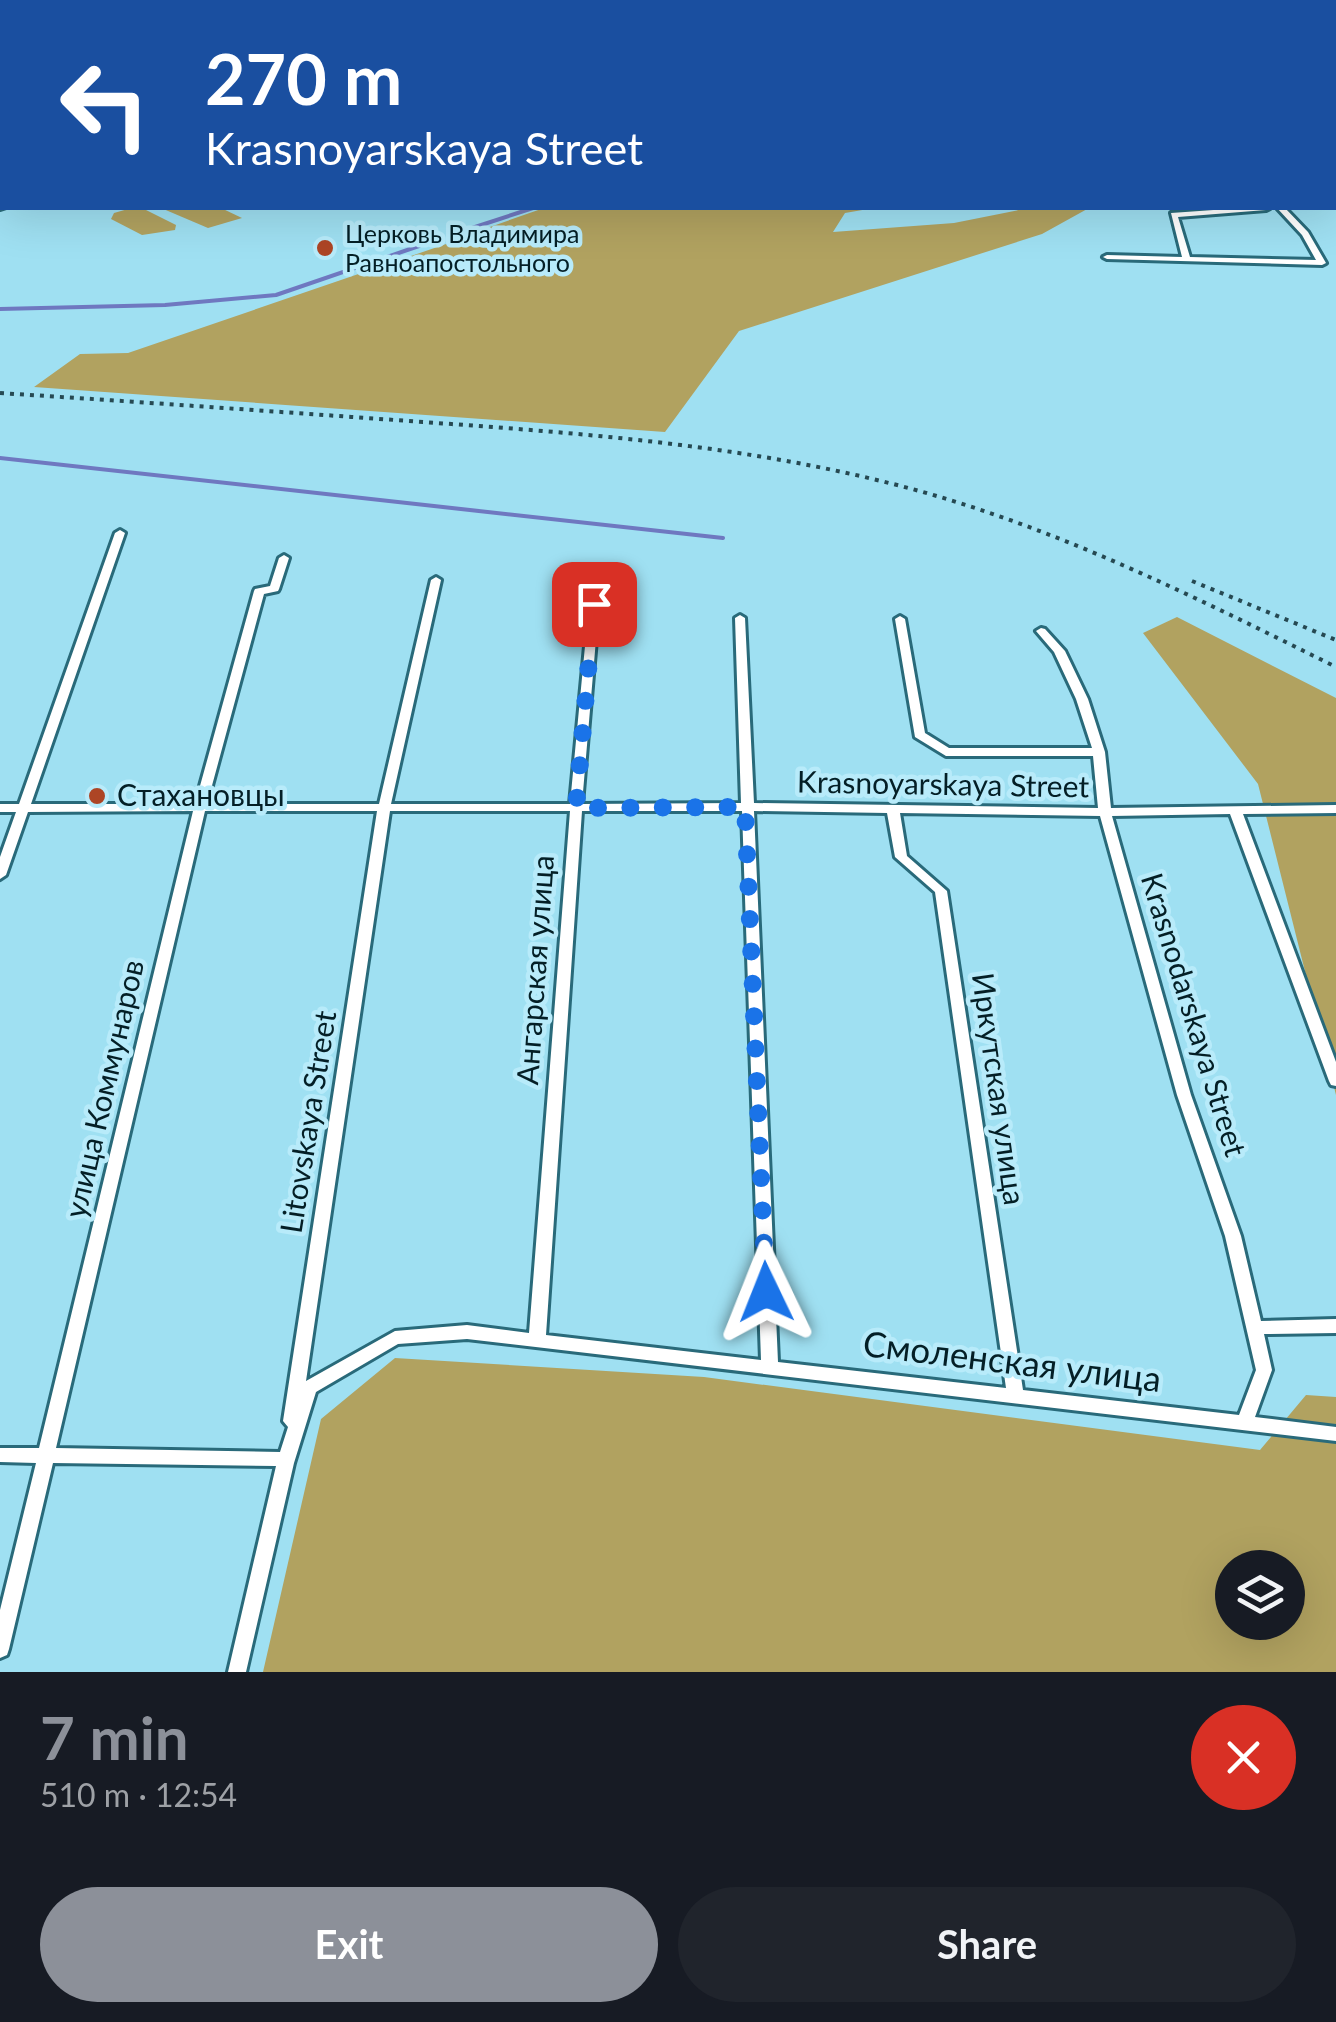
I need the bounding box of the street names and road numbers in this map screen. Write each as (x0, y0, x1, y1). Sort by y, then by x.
street label: Krasnoyarskaya Street (797, 762, 1090, 804)
street label: Ангарская улица (508, 854, 560, 1086)
street label: Krasnodarskaya Street (1135, 868, 1255, 1161)
street label: улица Коммунаров (56, 956, 150, 1221)
street label: Иркутская улица (966, 970, 1034, 1207)
street label: Litovskaya Street (272, 1008, 342, 1235)
street label: Смоленская улица (861, 1321, 1164, 1399)

